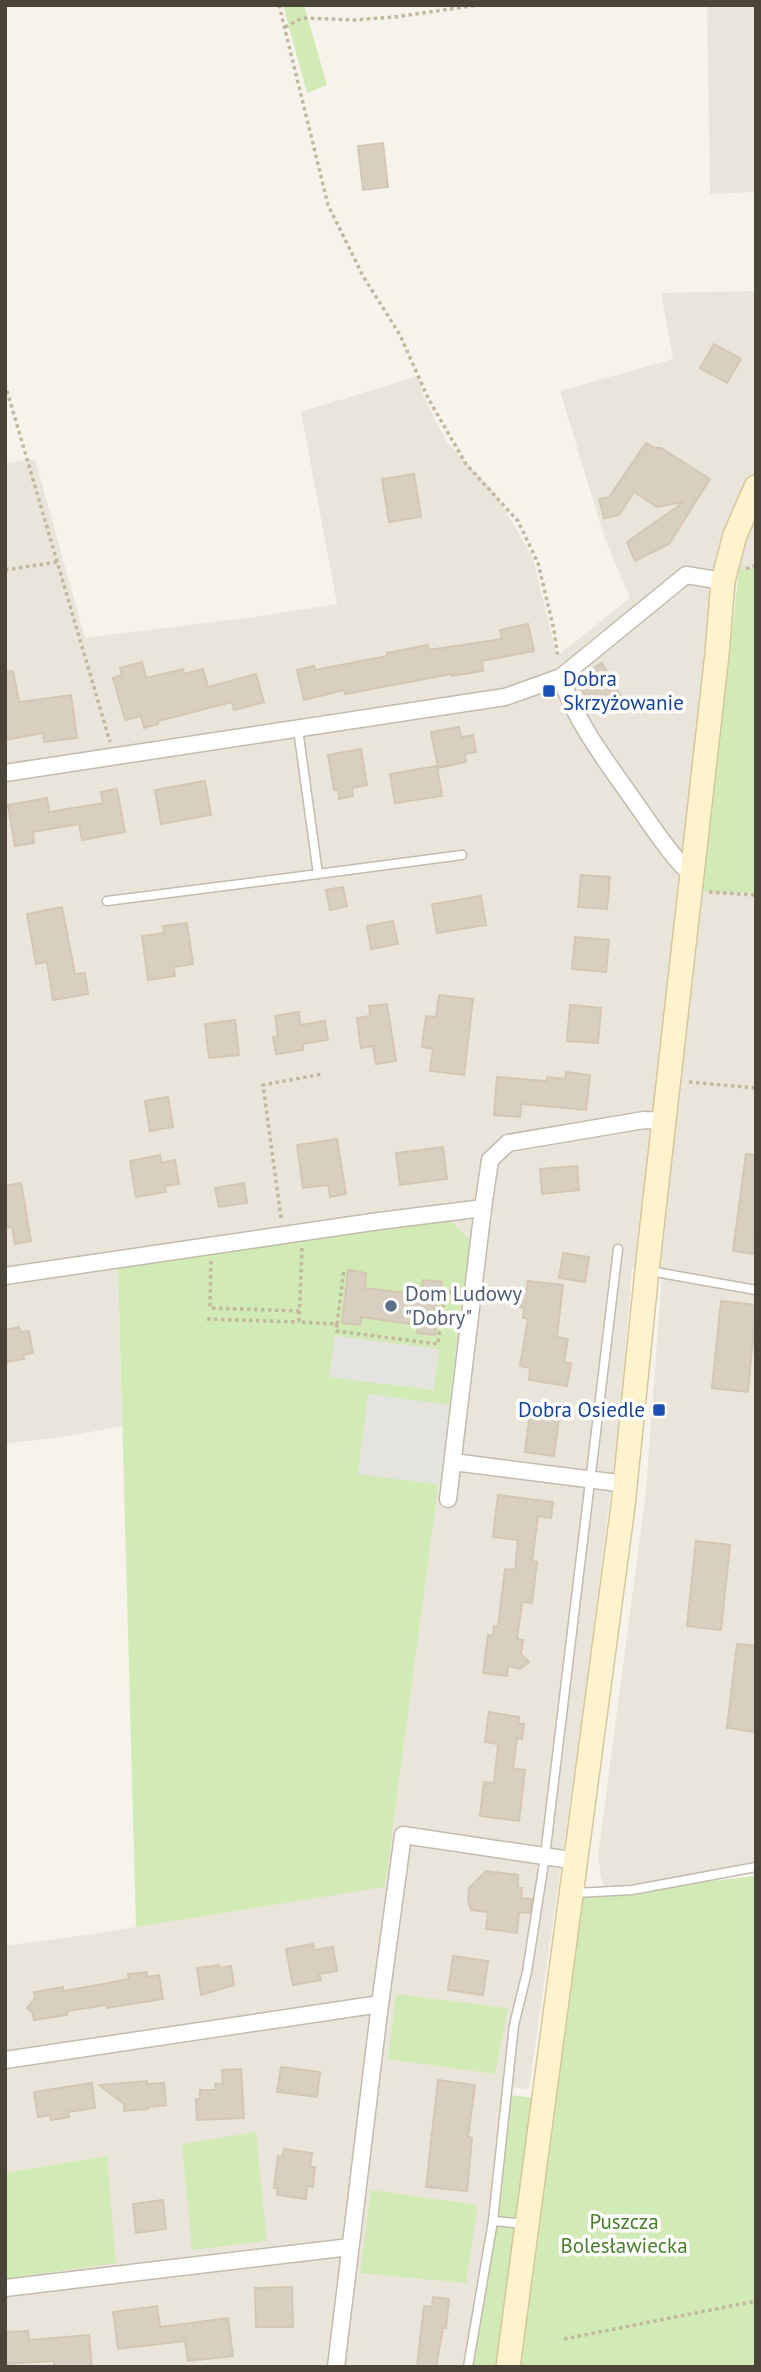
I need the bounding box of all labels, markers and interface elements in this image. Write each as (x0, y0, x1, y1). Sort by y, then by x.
place label: Dobra Skrzyżowanie (563, 665, 684, 716)
marker: Dobra Skrzyżowanie (541, 683, 557, 699)
place label: Dom Ludowy "Dobry" (405, 1280, 522, 1331)
marker: Dom Ludowy "Dobry" (383, 1298, 399, 1314)
place label: Dobra Osiedle (518, 1396, 645, 1423)
marker: Dobra Osiedle (651, 1402, 667, 1418)
park label: Puszcza Bolesławiecka (560, 2208, 688, 2259)

